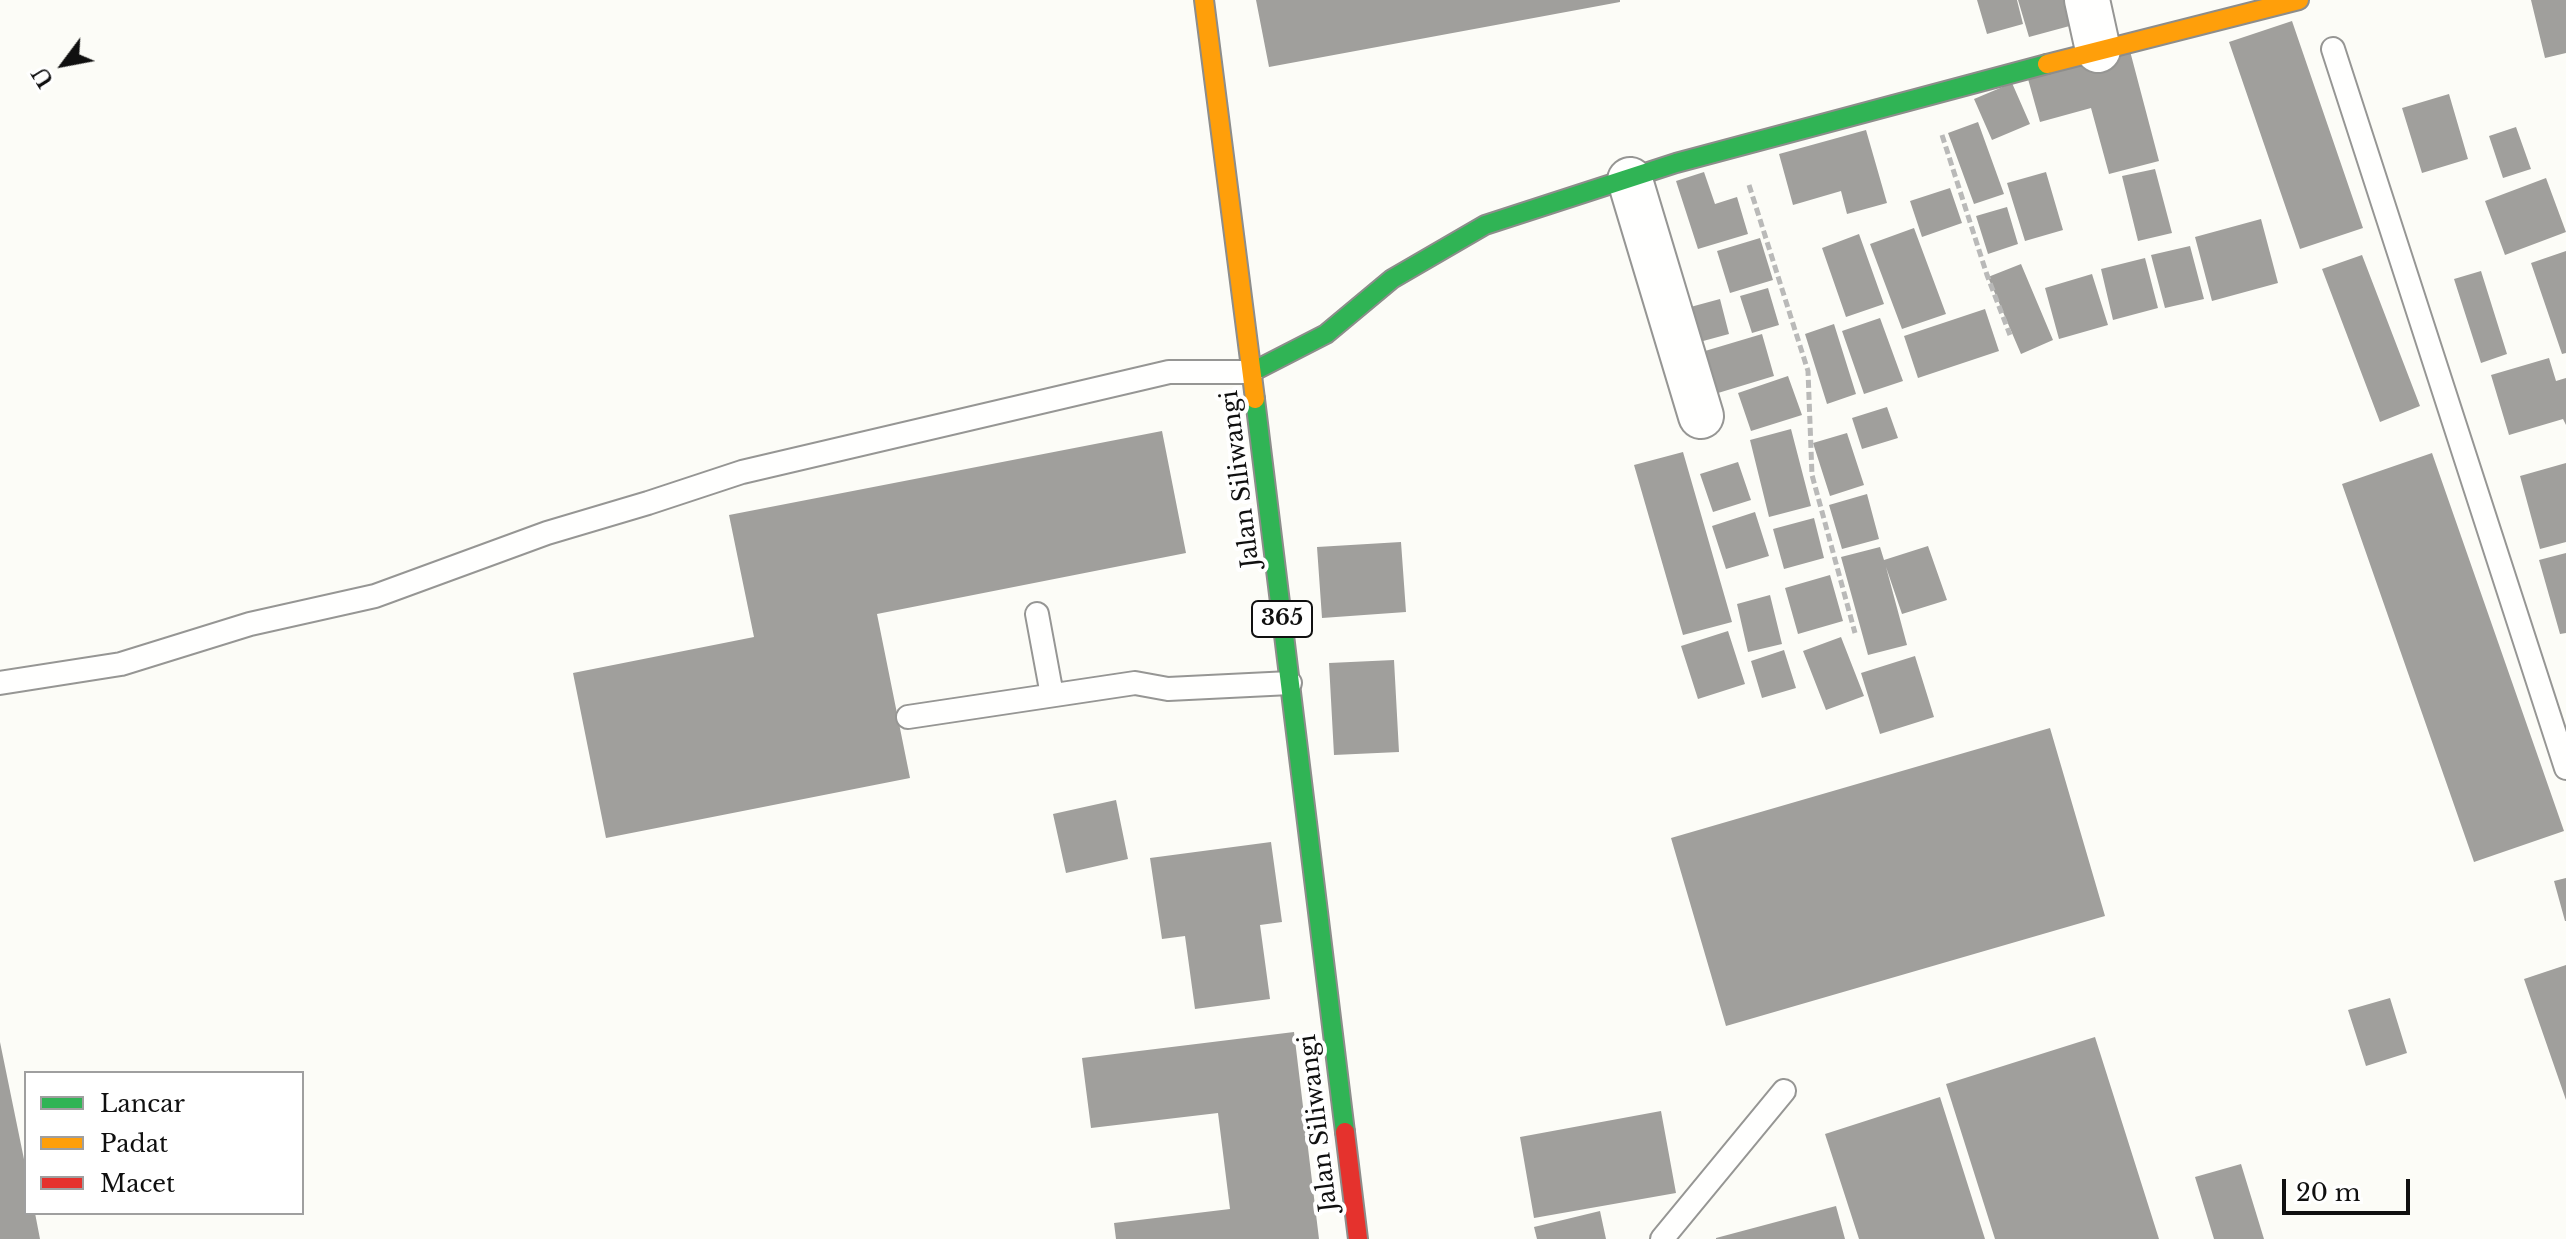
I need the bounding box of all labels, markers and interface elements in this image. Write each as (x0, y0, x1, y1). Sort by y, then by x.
north arrow (24, 24, 104, 104)
text: U (27, 62, 60, 92)
street label: Jalan Siliwangi (1216, 389, 1266, 569)
road number: 365 (1252, 601, 1312, 637)
street label: Jalan Siliwangi (1294, 1033, 1344, 1213)
legend (24, 1071, 304, 1215)
text: Lancar (100, 1089, 185, 1118)
text: Padat (100, 1129, 168, 1158)
scale bar (2286, 1163, 2414, 1213)
text: Macet (100, 1169, 175, 1198)
text: 20 m (2296, 1178, 2361, 1207)

